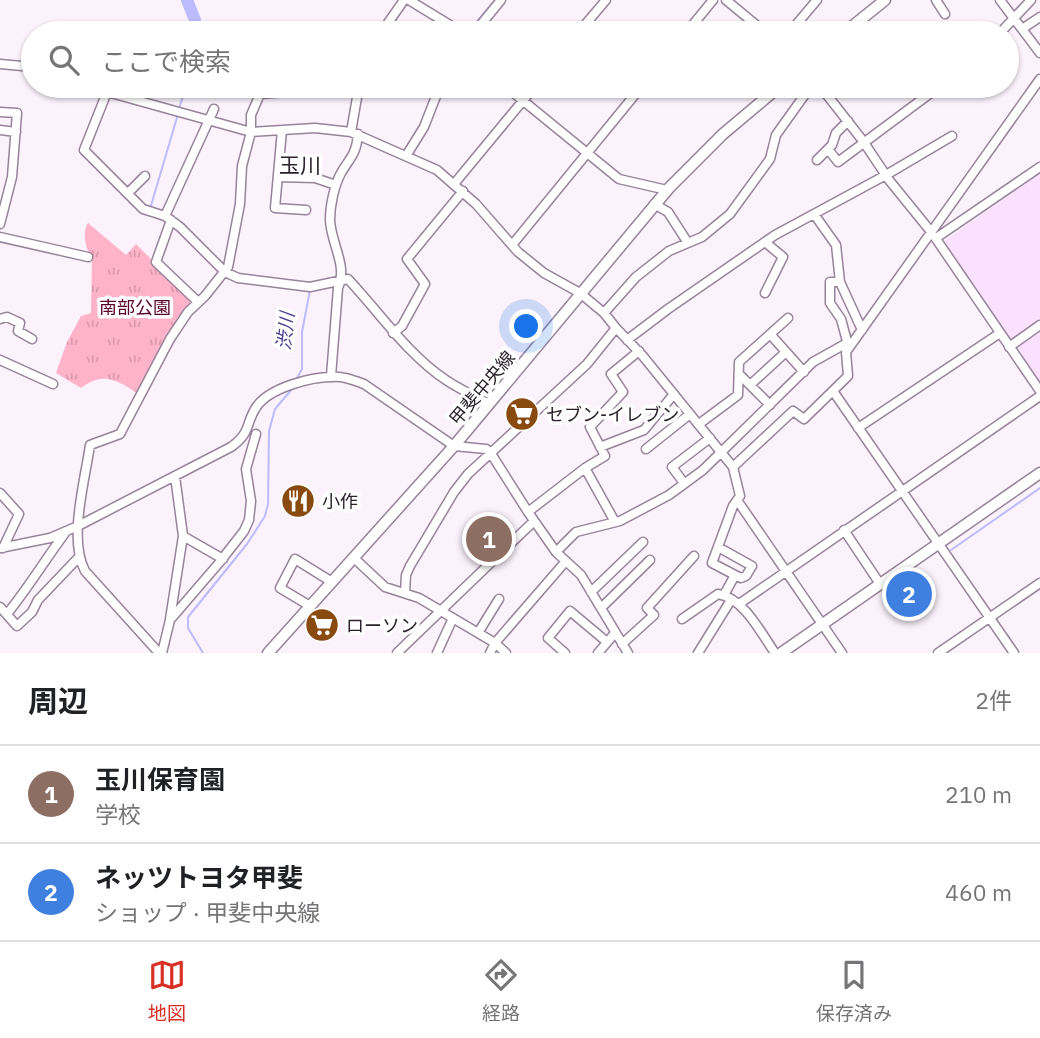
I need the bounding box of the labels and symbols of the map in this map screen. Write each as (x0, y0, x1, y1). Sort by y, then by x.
district label: 玉川 (279, 151, 321, 179)
park label: 南部公園 (99, 296, 171, 319)
water label: 渋川 (271, 309, 299, 351)
your location (509, 309, 543, 343)
street label: 甲斐中央線 (444, 346, 520, 430)
supermarket icon: セブン-イレブン (503, 395, 541, 433)
place label: セブン-イレブン (546, 403, 679, 426)
restaurant icon: 小作 (279, 482, 317, 520)
place label: 小作 (322, 490, 358, 513)
pin: 1 (466, 513, 512, 565)
pin: 2 (886, 568, 932, 620)
supermarket icon: ローソン (303, 606, 341, 644)
place label: ローソン (346, 614, 418, 637)

